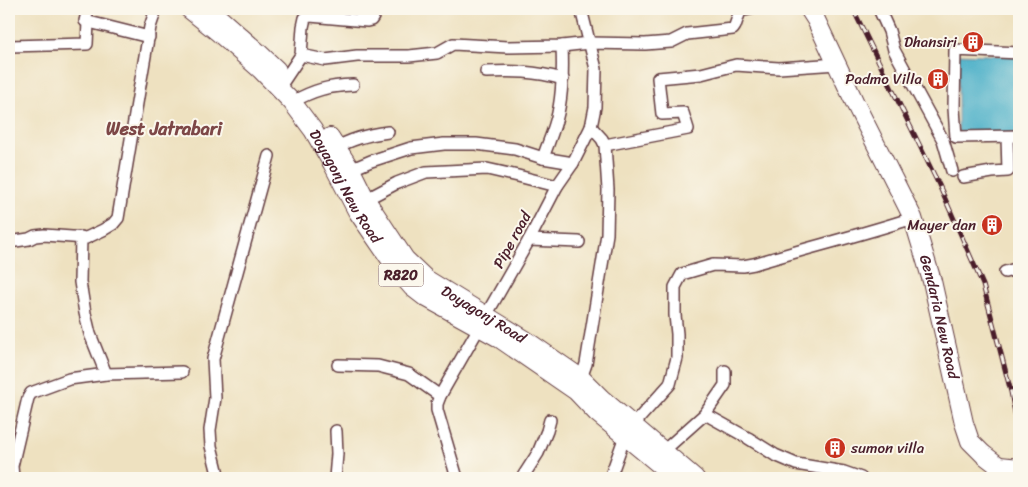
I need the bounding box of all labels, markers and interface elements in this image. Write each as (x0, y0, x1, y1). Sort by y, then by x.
place label: Dhansiri (904, 29, 958, 55)
building icon: Dhansiri (961, 30, 985, 54)
place label: Padmo Villa (845, 66, 922, 92)
building icon: Padmo Villa (926, 67, 950, 91)
district label: West Jatrabari (106, 113, 223, 145)
street label: Doyagonj New Road (302, 124, 389, 250)
street label: Pipe road (486, 206, 539, 273)
place label: Mayer dan (907, 212, 976, 238)
building icon: Mayer dan (980, 213, 1004, 237)
street label: Gendaria New Road (912, 252, 967, 382)
road number: R820 (378, 264, 424, 286)
street label: Doyagonj Road (436, 278, 532, 351)
place label: sumon villa (850, 435, 925, 461)
building icon: sumon villa (823, 436, 847, 460)

